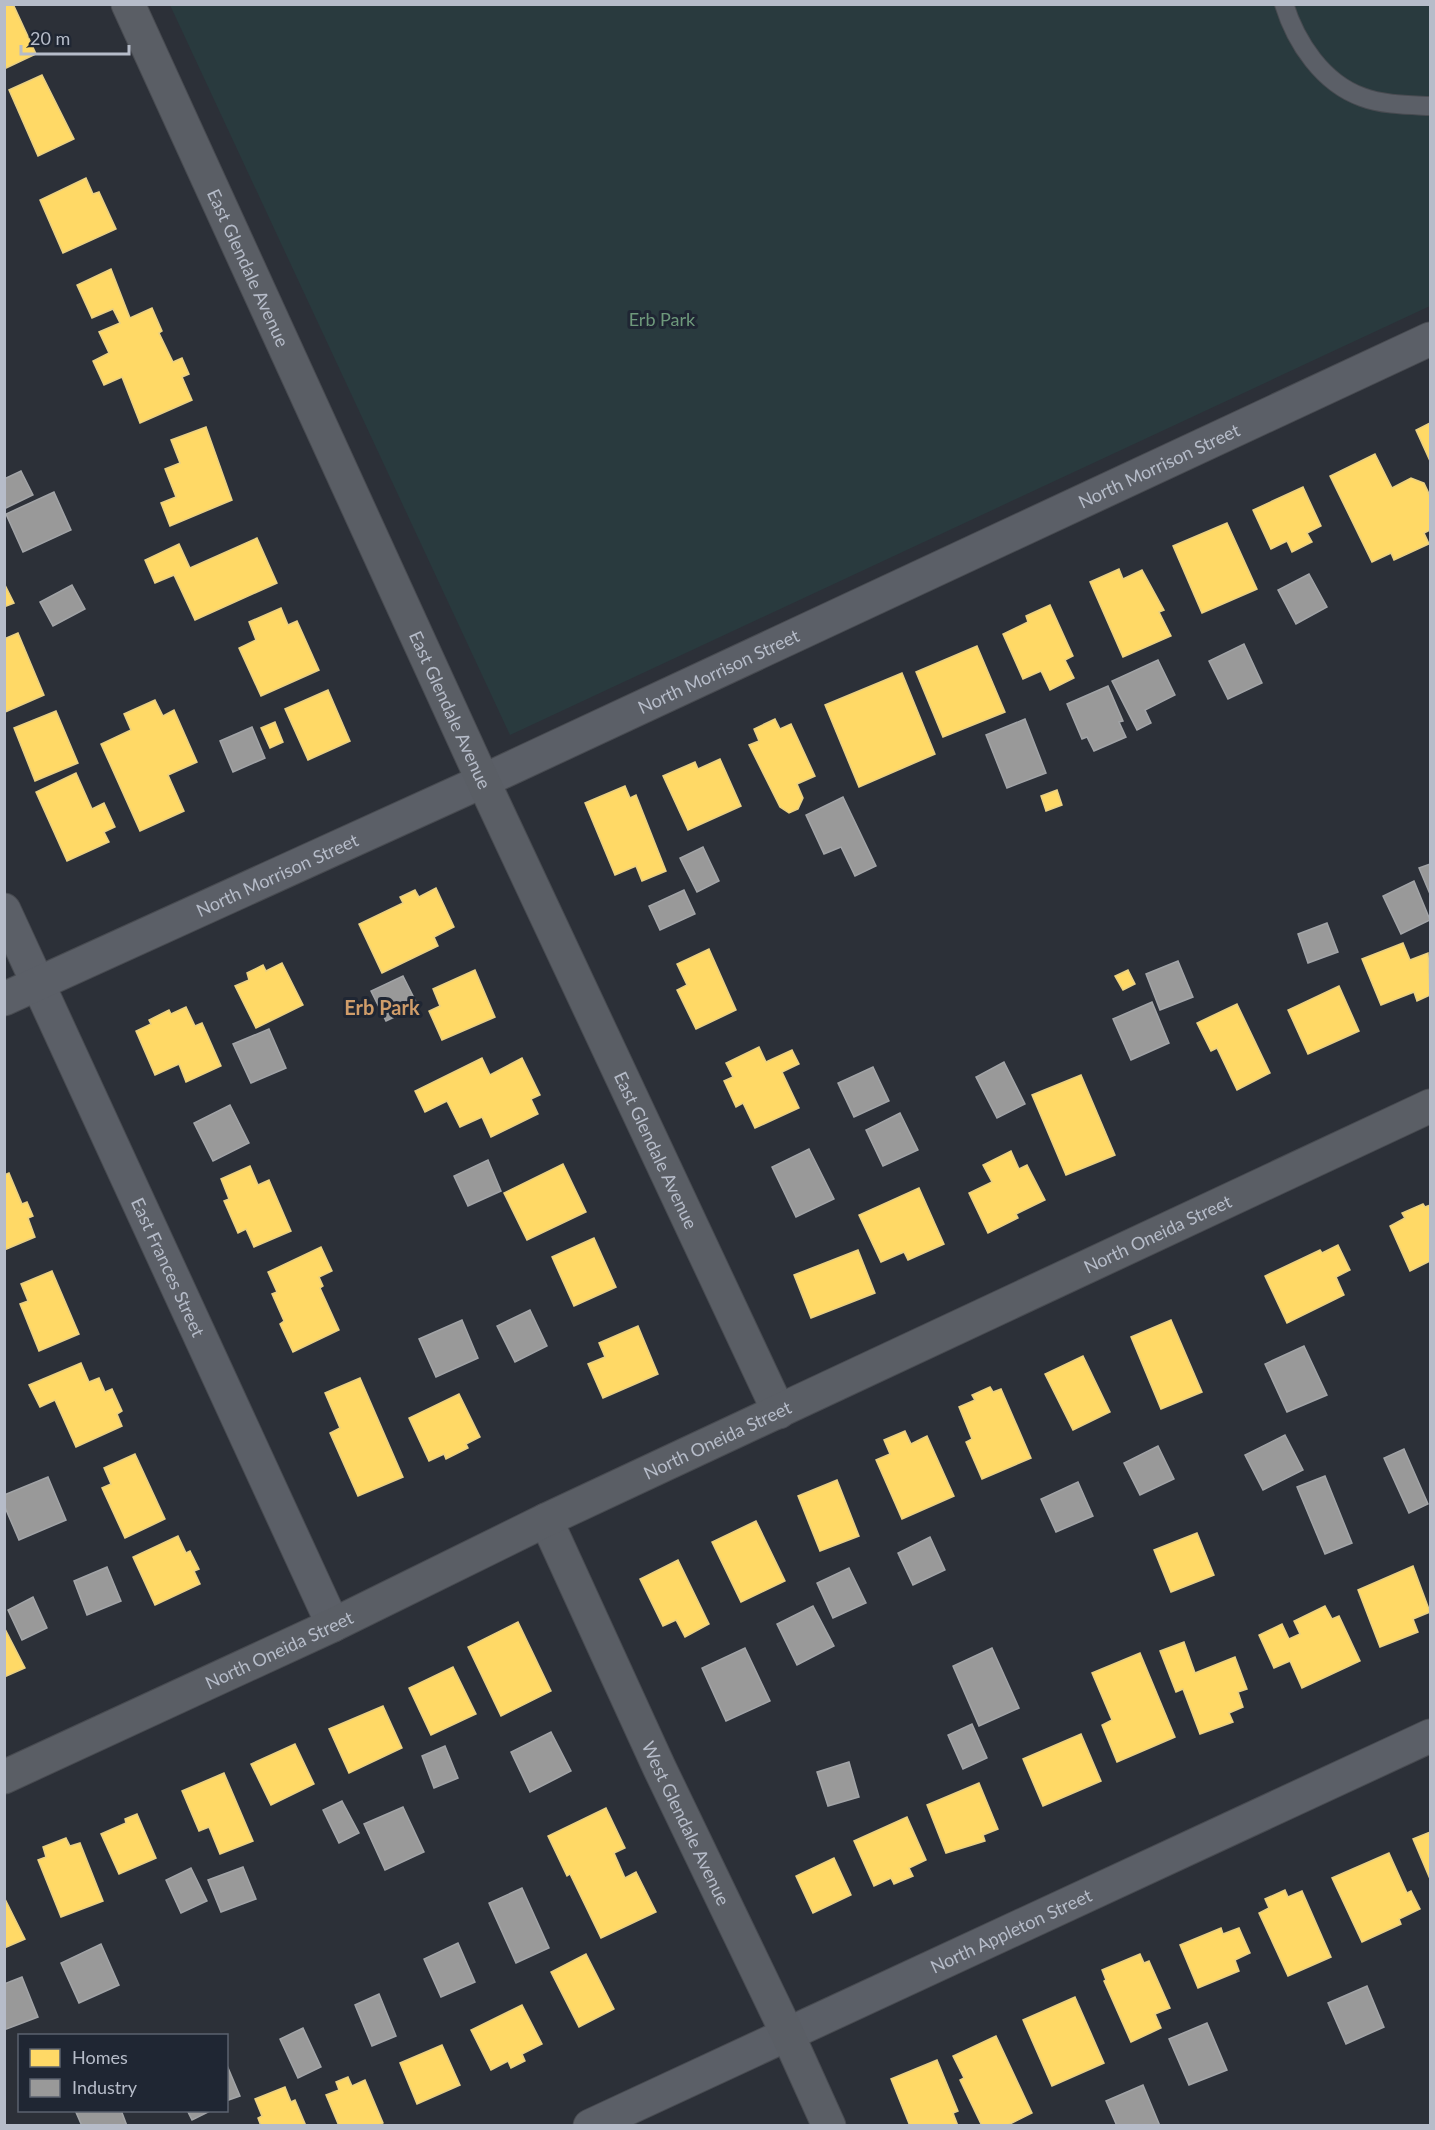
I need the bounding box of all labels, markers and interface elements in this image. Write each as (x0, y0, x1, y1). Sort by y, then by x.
scale bar (21, 18, 129, 56)
text: 20 m (30, 27, 70, 49)
street label: East Glendale Avenue (203, 185, 294, 350)
park label: Erb Park (629, 308, 696, 330)
street label: North Morrison Street (1075, 418, 1243, 513)
street label: North Morrison Street (634, 624, 803, 718)
street label: East Glendale Avenue (405, 627, 496, 792)
street label: North Morrison Street (193, 828, 362, 921)
district label: Erb Park (344, 995, 420, 1019)
street label: East Glendale Avenue (610, 1068, 703, 1232)
street label: North Oneida Street (1080, 1189, 1235, 1278)
street label: East Frances Street (127, 1194, 210, 1341)
street label: North Oneida Street (640, 1396, 795, 1484)
street label: North Oneida Street (202, 1606, 357, 1694)
street label: West Glendale Avenue (638, 1738, 735, 1909)
street label: North Appleton Street (927, 1883, 1096, 1978)
legend (18, 2034, 228, 2112)
text: Homes (72, 2046, 128, 2068)
text: Industry (72, 2076, 138, 2098)

